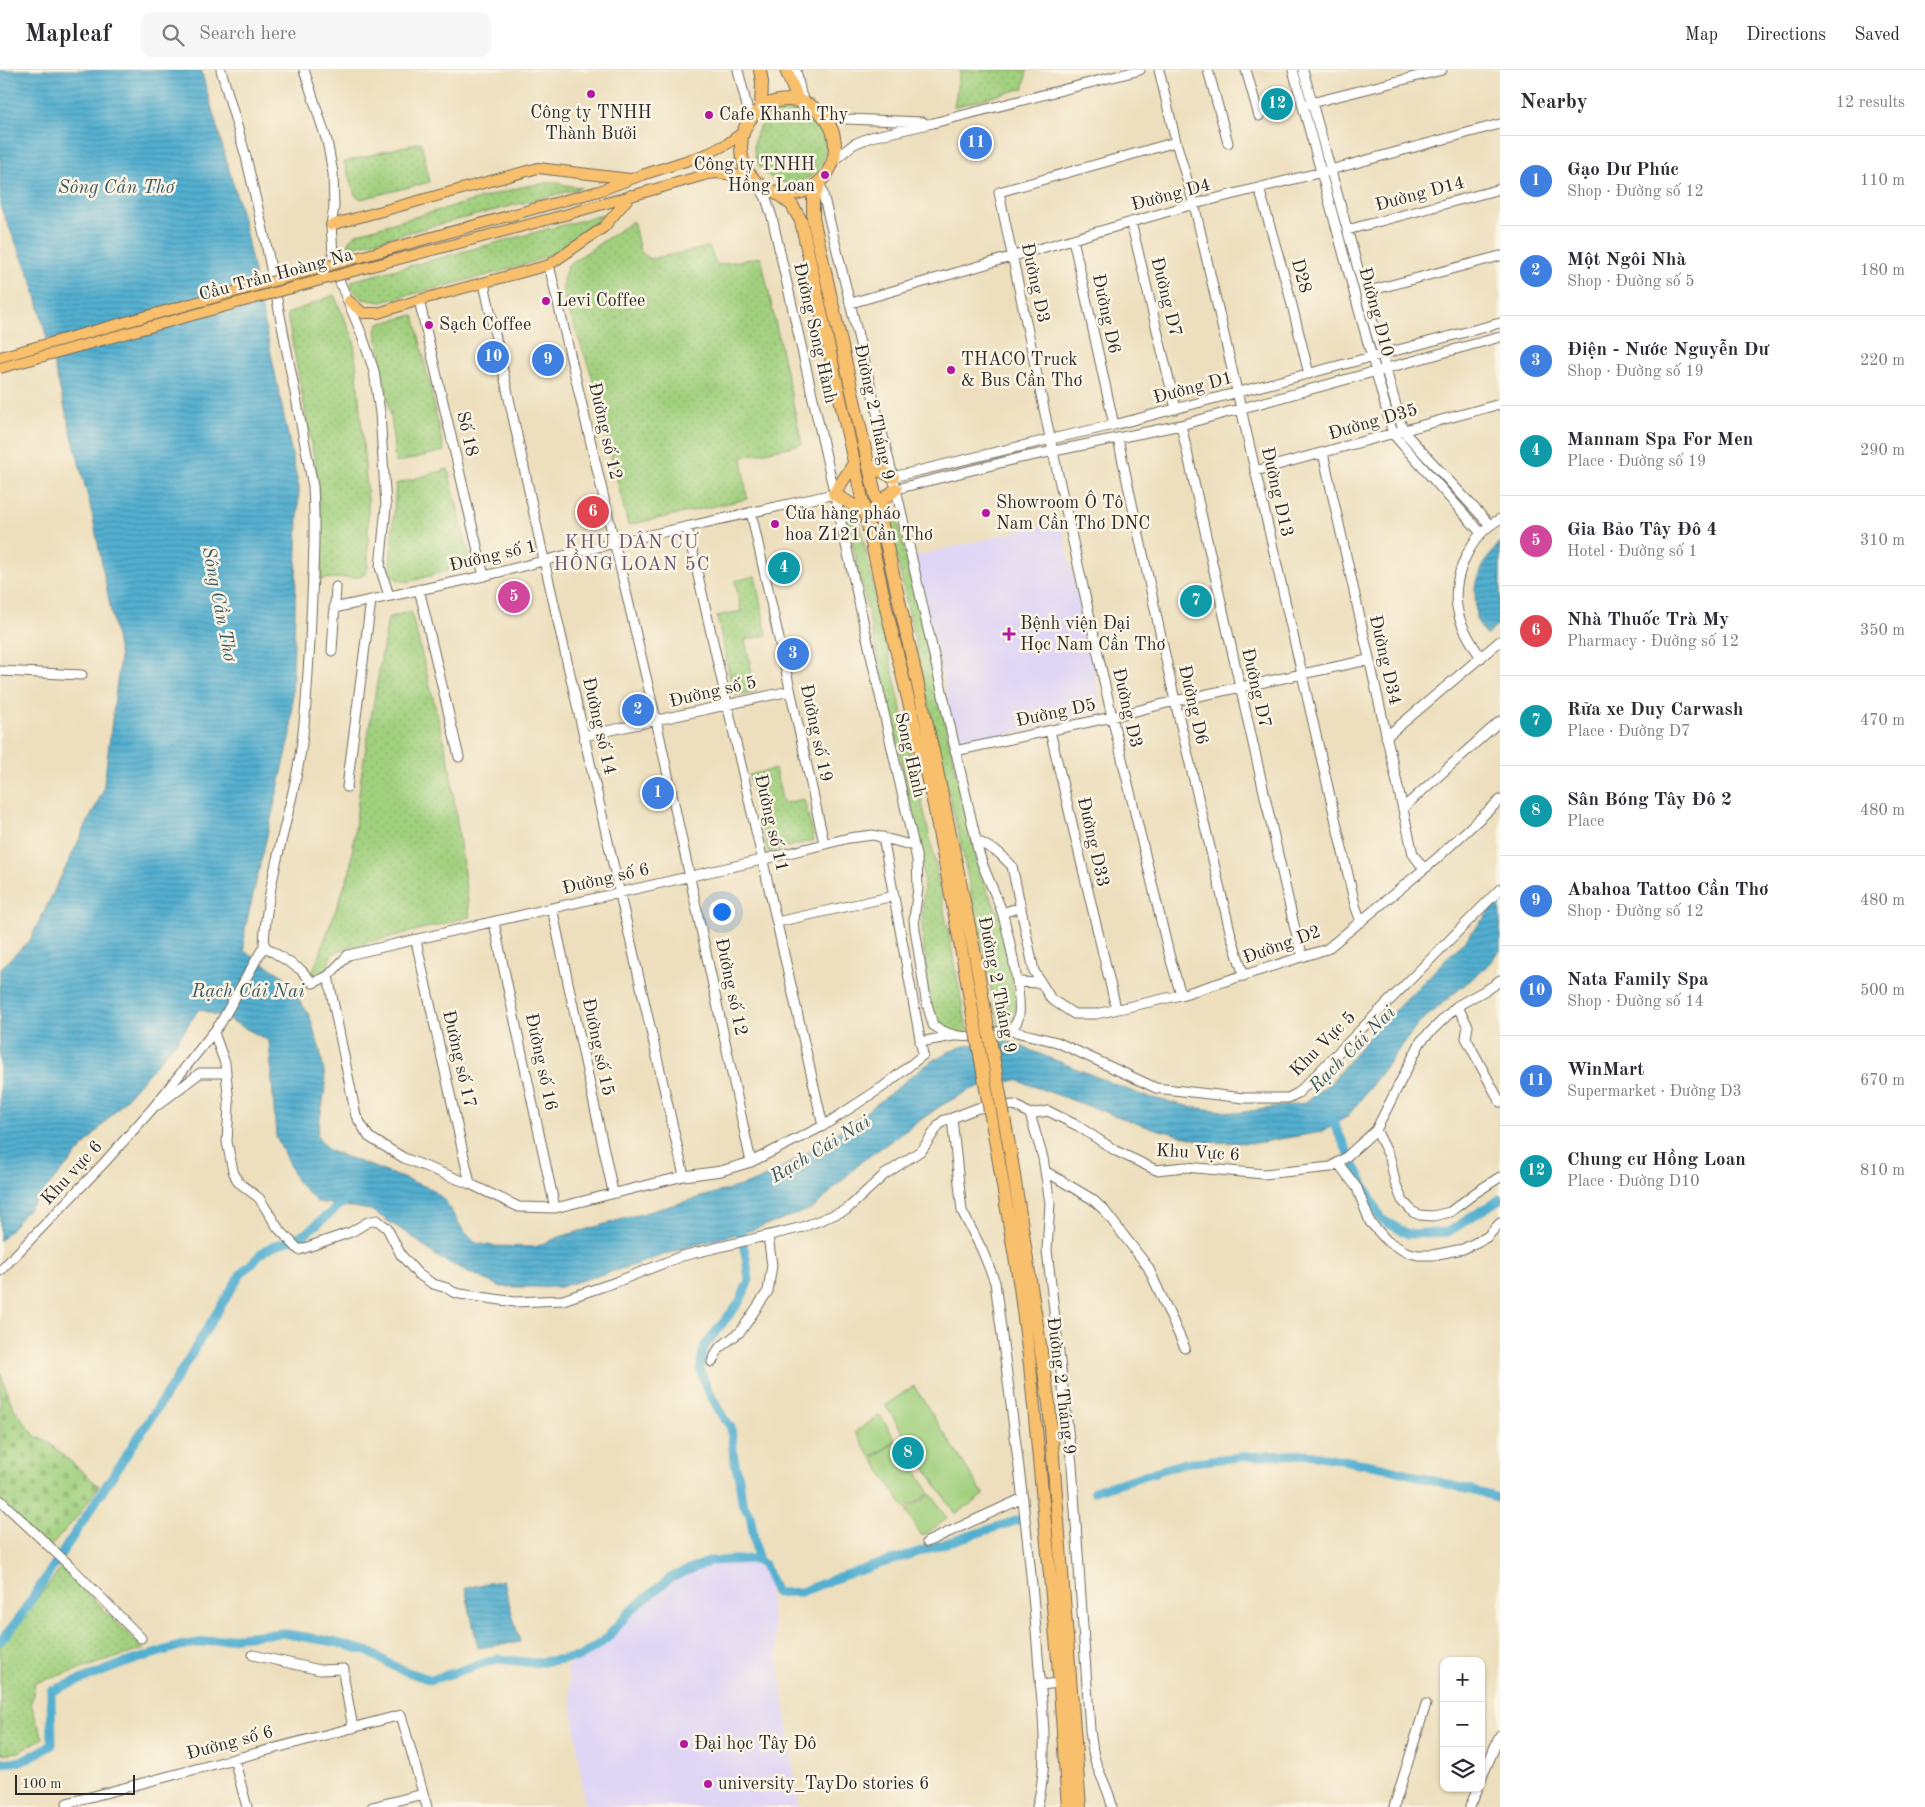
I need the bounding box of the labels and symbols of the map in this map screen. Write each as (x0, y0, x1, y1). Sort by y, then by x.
pin: 12 (1261, 85, 1293, 123)
marker: Công ty TNHH Thành Bưởi (585, 88, 597, 100)
place label: Công ty TNHH Thành Bưởi (530, 104, 652, 143)
place label: Cafe Khanh Thy (719, 106, 849, 124)
marker: Cafe Khanh Thy (703, 109, 715, 121)
pin: 11 (960, 124, 992, 162)
place label: Công ty TNHH Hồng Loan (694, 156, 815, 195)
marker: Công ty TNHH Hồng Loan (819, 169, 831, 181)
street label: Đường D14 (1373, 173, 1467, 215)
street label: Đường D4 (1129, 176, 1213, 214)
water label: Sông Cần Thơ (58, 177, 176, 198)
street label: Đường D3 (1018, 241, 1052, 325)
street label: Cầu Trần Hoàng Na (196, 243, 355, 304)
street label: Đường D7 (1147, 255, 1185, 339)
street label: D28 (1288, 257, 1314, 295)
street label: Đường Song Hành (790, 261, 840, 405)
street label: Đường D10 (1355, 265, 1397, 359)
street label: Đường D6 (1089, 272, 1123, 356)
place label: Levi Coffee (556, 292, 645, 310)
marker: Levi Coffee (540, 295, 552, 307)
place label: Sạch Coffee (439, 316, 531, 334)
marker: Sạch Coffee (423, 319, 435, 331)
pin: 10 (477, 338, 509, 376)
pin: 9 (532, 341, 564, 379)
street label: Đường 2 Tháng 9 (851, 342, 897, 482)
place label: THACO Truck & Bus Cần Thơ (961, 351, 1082, 390)
marker: THACO Truck & Bus Cần Thơ (945, 364, 957, 376)
street label: Đường D1 (1151, 369, 1235, 407)
street label: Đường số 12 (585, 380, 626, 482)
street label: Đường D35 (1326, 401, 1420, 443)
street label: Số 18 (453, 409, 482, 458)
street label: Đường D13 (1258, 445, 1296, 539)
place label: Showroom Ô Tô Nam Cần Thơ DNC (996, 490, 1150, 533)
pin: 6 (577, 493, 609, 531)
place label: Cửa hàng pháo hoa Z121 Cần Thơ (785, 505, 933, 544)
marker: Showroom Ô Tô Nam Cần Thơ DNC (980, 507, 992, 519)
marker: Cửa hàng pháo hoa Z121 Cần Thơ (769, 518, 781, 530)
district label: KHU DÂN CƯ HỒNG LOAN 5C (553, 530, 711, 575)
street label: Đường số 1 (447, 536, 538, 575)
water label: Sông Cần Thơ (198, 545, 241, 664)
pin: 4 (768, 549, 800, 587)
pin: 5 (498, 578, 530, 616)
pin: 7 (1180, 582, 1212, 620)
street label: Đường D34 (1366, 613, 1404, 707)
place label: Bệnh viện Đại Học Nam Cần Thơ (1020, 615, 1165, 654)
marker: Bệnh viện Đại Học Nam Cần Thơ (1002, 627, 1016, 641)
pin: 3 (777, 635, 809, 673)
street label: Đường D7 (1238, 646, 1274, 730)
street label: Đường D6 (1175, 663, 1211, 747)
street label: Đường D3 (1109, 666, 1145, 750)
street label: Đường số 5 (667, 672, 758, 711)
street label: Đường số 14 (579, 675, 620, 777)
street label: Đường số 19 (797, 682, 836, 784)
pin: 2 (622, 691, 654, 729)
street label: Đường D5 (1014, 696, 1098, 730)
street label: Song Hành (891, 711, 929, 800)
street label: Đường số 11 (751, 772, 792, 874)
pin: 1 (642, 774, 674, 812)
street label: Đường D33 (1074, 795, 1112, 889)
street label: Đường số 6 (560, 859, 651, 898)
your location (709, 899, 735, 925)
street label: Đường 2 Tháng 9 (975, 915, 1019, 1055)
street label: Đường D2 (1241, 923, 1323, 967)
street label: Đường số 12 (712, 936, 751, 1038)
water label: Rạch Cái Nai (190, 983, 305, 1002)
street label: Đường số 15 (579, 996, 618, 1098)
water label: Rạch Cái Nai (1306, 1003, 1400, 1097)
street label: Đường số 17 (439, 1008, 480, 1110)
street label: Khu Vực 5 (1287, 1008, 1359, 1080)
street label: Đường số 16 (522, 1011, 561, 1113)
water label: Rạch Cái Nai (767, 1112, 875, 1188)
street label: Khu vực 6 (38, 1137, 106, 1209)
street label: Khu Vực 6 (1156, 1142, 1240, 1164)
street label: Đường 2 Tháng 9 (1044, 1316, 1078, 1456)
pin: 8 (892, 1434, 924, 1472)
street label: Đường số 6 (184, 1722, 275, 1763)
place label: Đại học Tây Đô (694, 1735, 816, 1753)
marker: Đại học Tây Đô (678, 1738, 690, 1750)
scale bar (15, 1772, 135, 1795)
place label: university_TayDo stories 6 (718, 1775, 929, 1793)
marker: university_TayDo stories 6 (702, 1778, 714, 1790)

